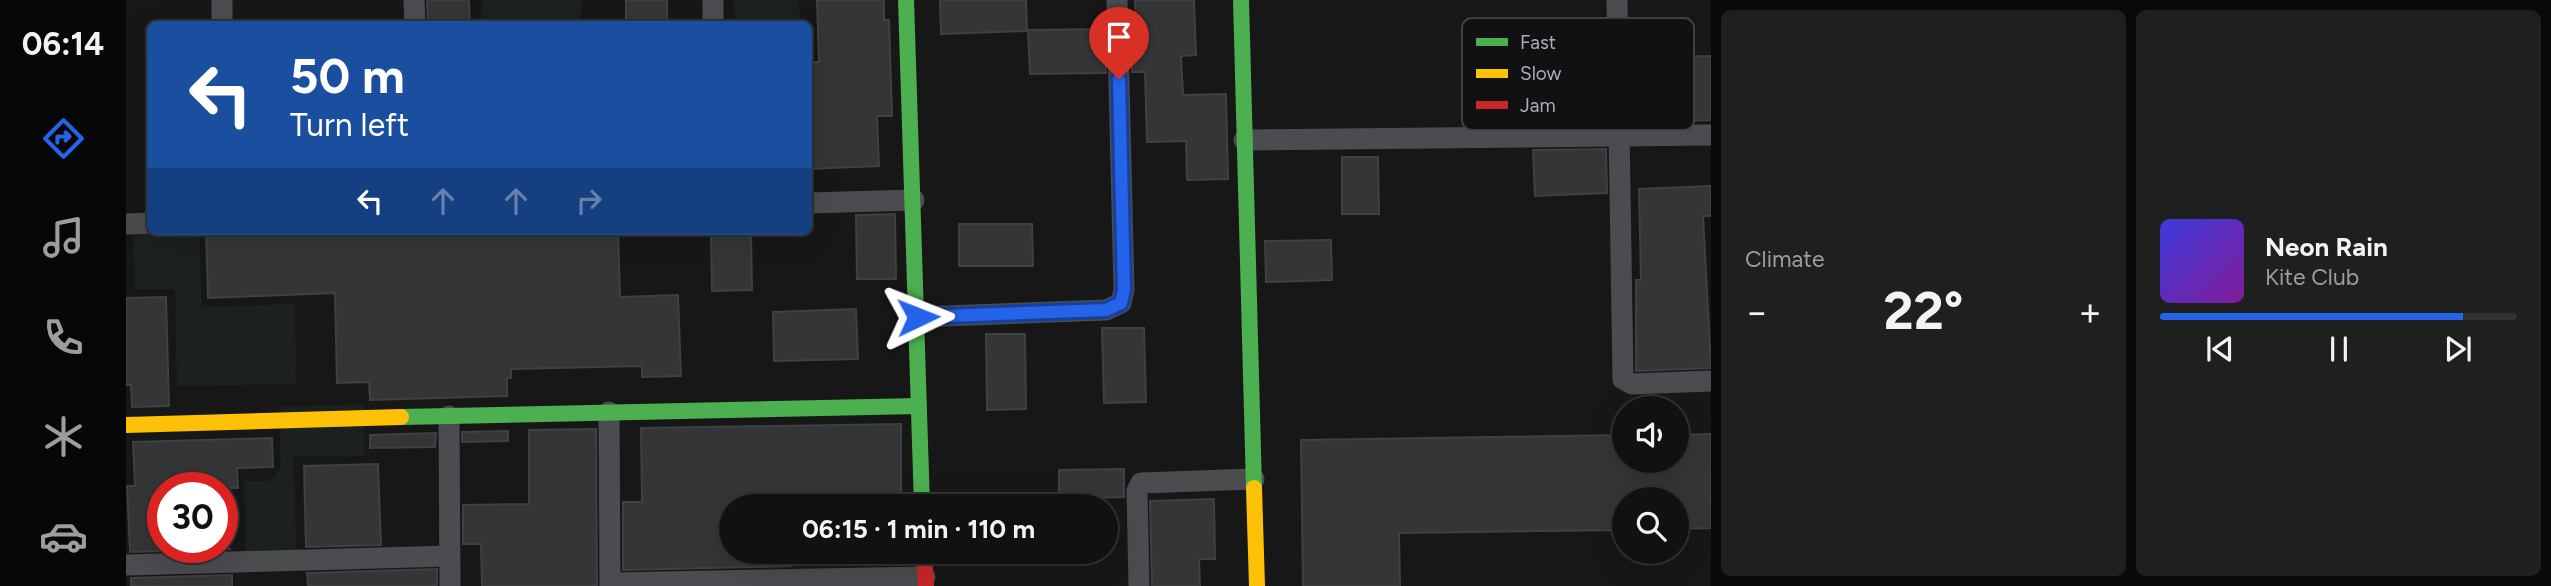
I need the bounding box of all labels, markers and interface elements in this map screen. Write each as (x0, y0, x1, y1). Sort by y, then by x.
pin (1089, 7, 1149, 79)
icon: arrive (1100, 18, 1138, 56)
legend (1462, 18, 1694, 130)
text: 06:14 (22, 25, 104, 63)
text: Fast (1520, 31, 1556, 54)
text: 50 m (290, 46, 405, 105)
icon: left (175, 49, 266, 140)
text: Slow (1520, 62, 1562, 85)
text: Jam (1520, 94, 1556, 117)
text: Turn left (290, 106, 409, 144)
icon: directions (39, 114, 88, 163)
icon: left (351, 182, 389, 220)
icon: ahead (424, 182, 462, 220)
icon: ahead (497, 182, 535, 220)
icon: right (570, 182, 608, 220)
icon: music (39, 213, 88, 262)
text: Neon Rain (2265, 231, 2388, 263)
text: Climate (1745, 245, 1824, 273)
text: Kite Club (2265, 263, 2359, 291)
position arrow (881, 280, 955, 354)
text: 22° (1884, 280, 1963, 342)
text: − (1745, 289, 1769, 335)
text: + (2078, 289, 2102, 335)
icon: phone (39, 313, 88, 362)
icon: previous (2201, 330, 2239, 368)
icon: pause (2320, 330, 2358, 368)
icon: next (2439, 330, 2477, 368)
map controls (1612, 396, 1689, 564)
button: sound (1612, 396, 1689, 473)
icon: climate (39, 412, 88, 461)
speed limit sign: 30 (147, 472, 238, 563)
button: search (1612, 487, 1689, 564)
icon: car (39, 512, 88, 561)
text: 06:15 · 1 min · 110 m (802, 513, 1035, 545)

